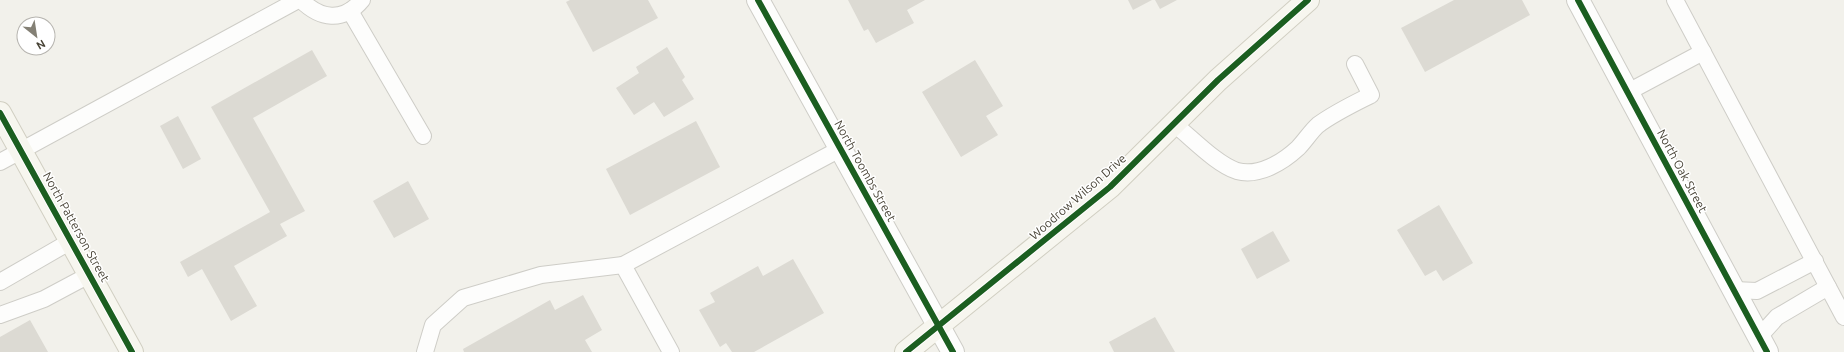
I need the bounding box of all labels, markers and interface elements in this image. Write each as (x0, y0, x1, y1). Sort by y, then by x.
north arrow (16, 16, 56, 56)
text: N (34, 37, 48, 52)
street label: North Toombs Street (832, 118, 899, 224)
street label: North Oak Street (1655, 127, 1710, 215)
street label: Woodrow Wilson Drive (1027, 151, 1128, 242)
street label: North Patterson Street (41, 170, 112, 284)

